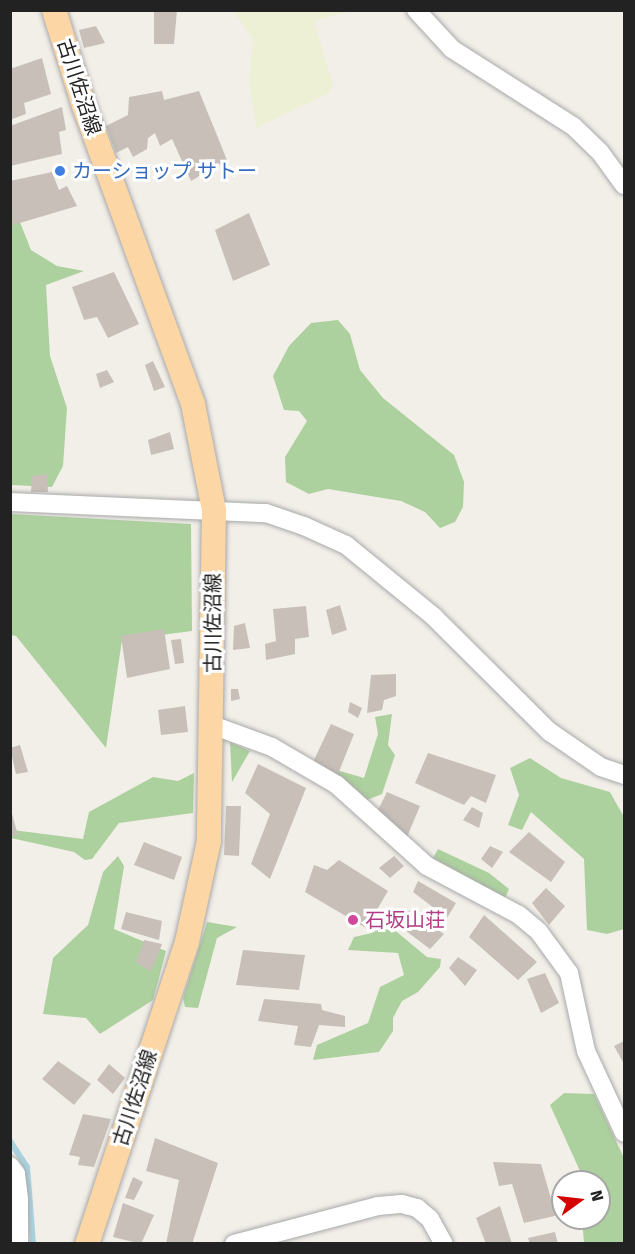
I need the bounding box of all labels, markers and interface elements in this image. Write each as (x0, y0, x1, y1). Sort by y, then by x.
street label: 古川佐沼線 (52, 36, 106, 138)
place label: カーショップ サトー (72, 159, 257, 183)
marker: カーショップ サトー (53, 164, 67, 178)
street label: 古川佐沼線 (201, 573, 225, 673)
place label: 石坂山荘 (365, 908, 445, 932)
marker: 石坂山荘 (346, 913, 360, 927)
street label: 古川佐沼線 (108, 1047, 162, 1149)
north arrow (551, 1170, 611, 1230)
text: N (586, 1188, 607, 1203)

